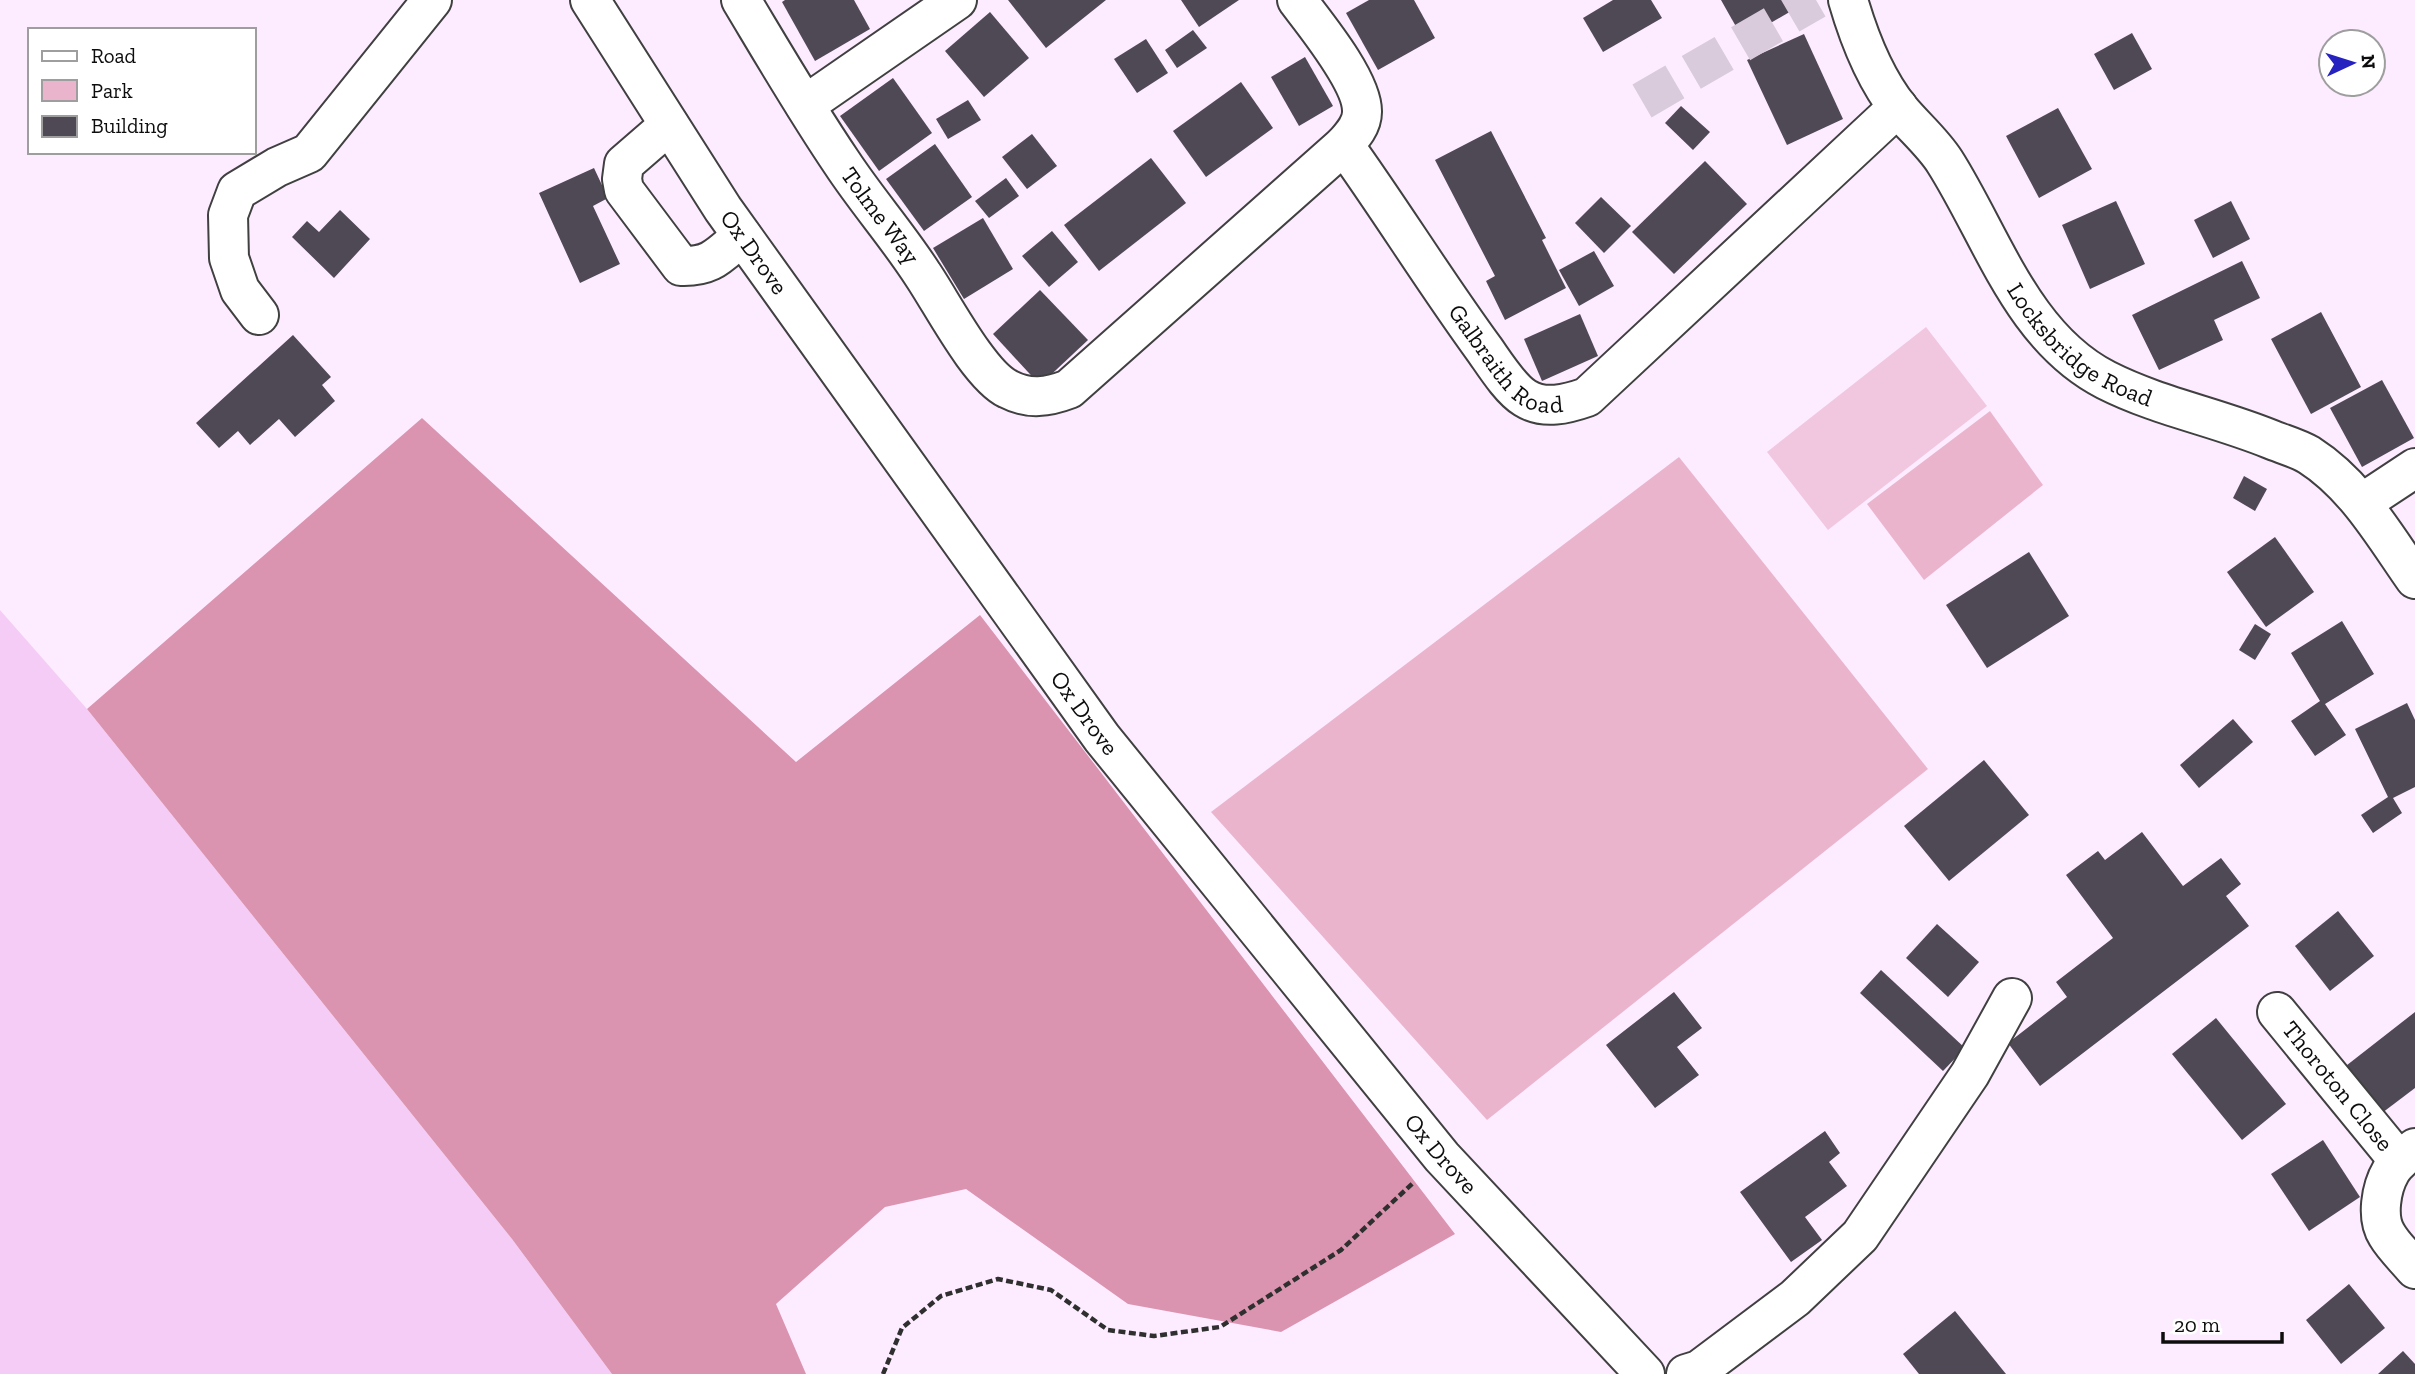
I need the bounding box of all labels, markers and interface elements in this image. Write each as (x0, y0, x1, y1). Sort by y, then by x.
legend (28, 28, 256, 154)
north arrow (2317, 28, 2387, 98)
text: Road (91, 43, 137, 68)
text: N (2356, 54, 2380, 70)
text: Park (91, 78, 133, 103)
text: Building (91, 113, 168, 138)
street label: Tolme Way (835, 161, 927, 270)
street label: Ox Drove (714, 204, 795, 300)
street label: Locksbridge Road (2001, 277, 2157, 412)
street label: Galbraith Road (1443, 298, 1564, 419)
street label: Ox Drove (1045, 665, 1125, 761)
street label: Thoroton Close (2276, 1015, 2400, 1157)
street label: Ox Drove (1399, 1107, 1484, 1200)
scale bar (2163, 1300, 2282, 1344)
text: 20 m (2174, 1312, 2220, 1337)

